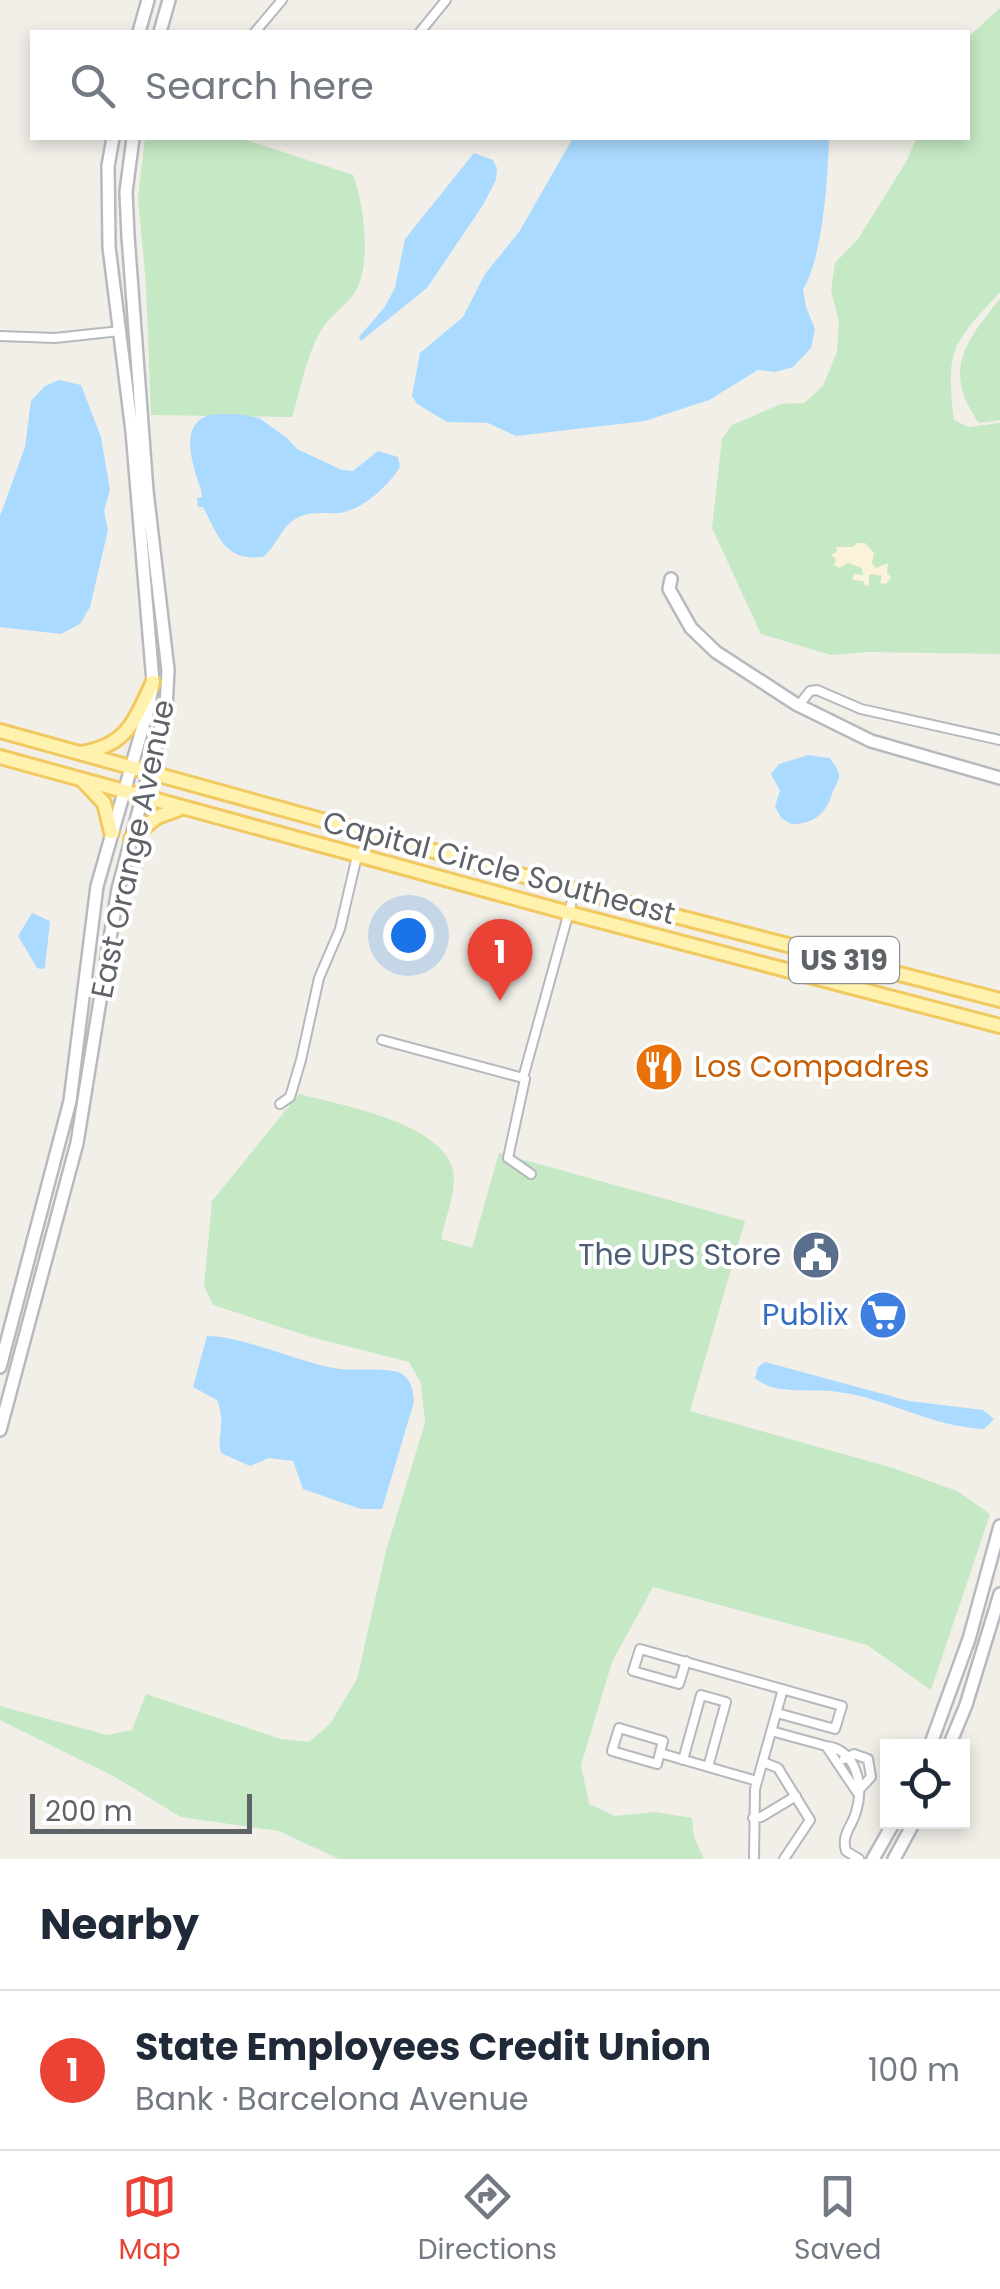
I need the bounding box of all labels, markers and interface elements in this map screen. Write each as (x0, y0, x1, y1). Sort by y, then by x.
search box (30, 30, 970, 140)
icon: search (65, 58, 120, 113)
text: Search here (145, 59, 374, 112)
street label: East Orange Avenue (80, 696, 185, 1002)
street label: Capital Circle Southeast (318, 800, 680, 935)
your location (383, 910, 434, 961)
pin: 1 (468, 918, 532, 1001)
road number: US 319 (789, 937, 899, 983)
restaurant icon: Los Compadres (633, 1041, 685, 1093)
place label: Los Compadres (694, 1045, 929, 1088)
public building icon: The UPS Store (790, 1229, 842, 1281)
place label: The UPS Store (578, 1233, 781, 1276)
supermarket icon: Publix (857, 1289, 909, 1341)
place label: Publix (762, 1293, 848, 1336)
map controls (880, 1739, 970, 1829)
button: locate (880, 1739, 970, 1829)
scale bar (30, 1789, 252, 1834)
text: 200 m (45, 1792, 133, 1831)
text: Nearby (40, 1895, 199, 1954)
text: State Employees Credit Union (135, 2020, 711, 2073)
text: 1 (66, 2047, 79, 2092)
text: 100 m (868, 2047, 960, 2092)
text: Bank · Barcelona Avenue (135, 2076, 529, 2121)
tab: Map (119, 2169, 181, 2271)
tab: Directions (418, 2169, 557, 2271)
tab: Saved (794, 2169, 881, 2271)

